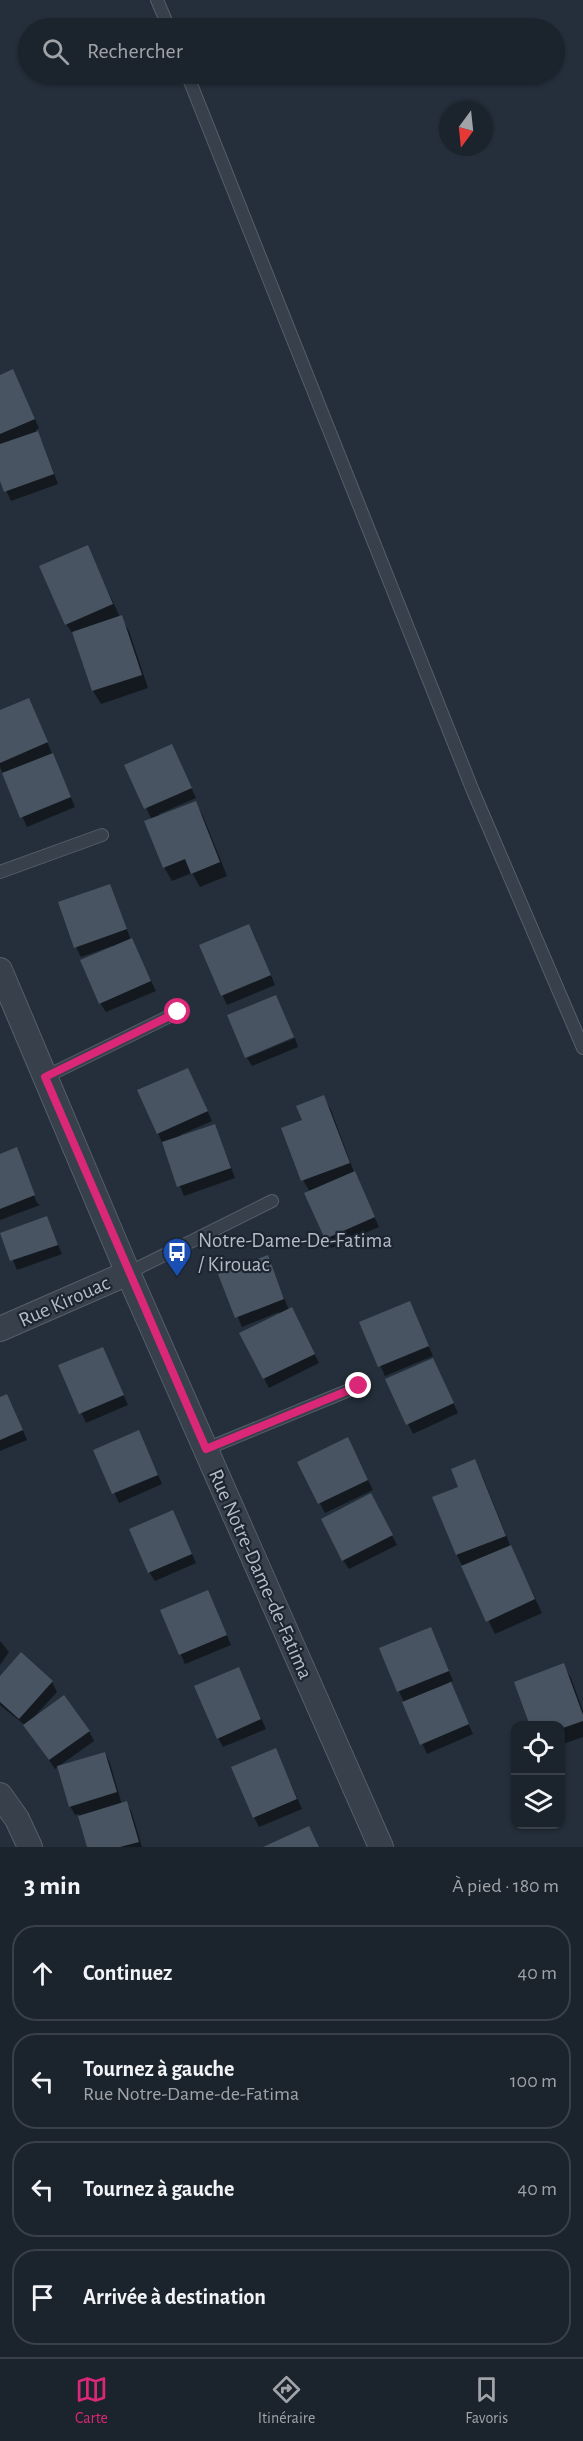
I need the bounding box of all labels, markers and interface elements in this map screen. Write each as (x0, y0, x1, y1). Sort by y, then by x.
search box (18, 18, 565, 84)
icon: search (39, 35, 72, 68)
text: Rechercher (87, 40, 183, 62)
north arrow (439, 102, 493, 156)
route start (164, 998, 190, 1024)
place label: Notre-Dame-De-Fatima / Kirouac (198, 1230, 392, 1275)
bus stop icon: Notre-Dame-De-Fatima / Kirouac (161, 1236, 193, 1278)
street label: Rue Kirouac (16, 1272, 113, 1331)
route end (345, 1372, 371, 1398)
street label: Rue Notre-Dame-de-Fatima (205, 1466, 316, 1682)
map controls (511, 1721, 565, 1829)
button: locate (511, 1721, 565, 1775)
button: layers (511, 1775, 565, 1829)
text: 3 min (24, 1873, 81, 1899)
text: À pied · 180 m (452, 1876, 559, 1896)
icon: ahead (26, 1957, 59, 1990)
text: Continuez (83, 1962, 172, 1984)
text: 40 m (518, 1963, 557, 1983)
text: Tournez à gauche (83, 2058, 234, 2080)
icon: left (26, 2065, 59, 2098)
text: 100 m (510, 2071, 557, 2091)
text: Rue Notre-Dame-de-Fatima (83, 2084, 299, 2104)
icon: left (26, 2173, 59, 2206)
text: Tournez à gauche (83, 2178, 234, 2200)
text: 40 m (518, 2179, 557, 2199)
icon: arrive (26, 2281, 59, 2314)
text: Arrivée à destination (83, 2286, 266, 2308)
tab: Carte (75, 2373, 108, 2428)
tab: Itinéraire (258, 2373, 315, 2428)
tab: Favoris (465, 2373, 508, 2428)

